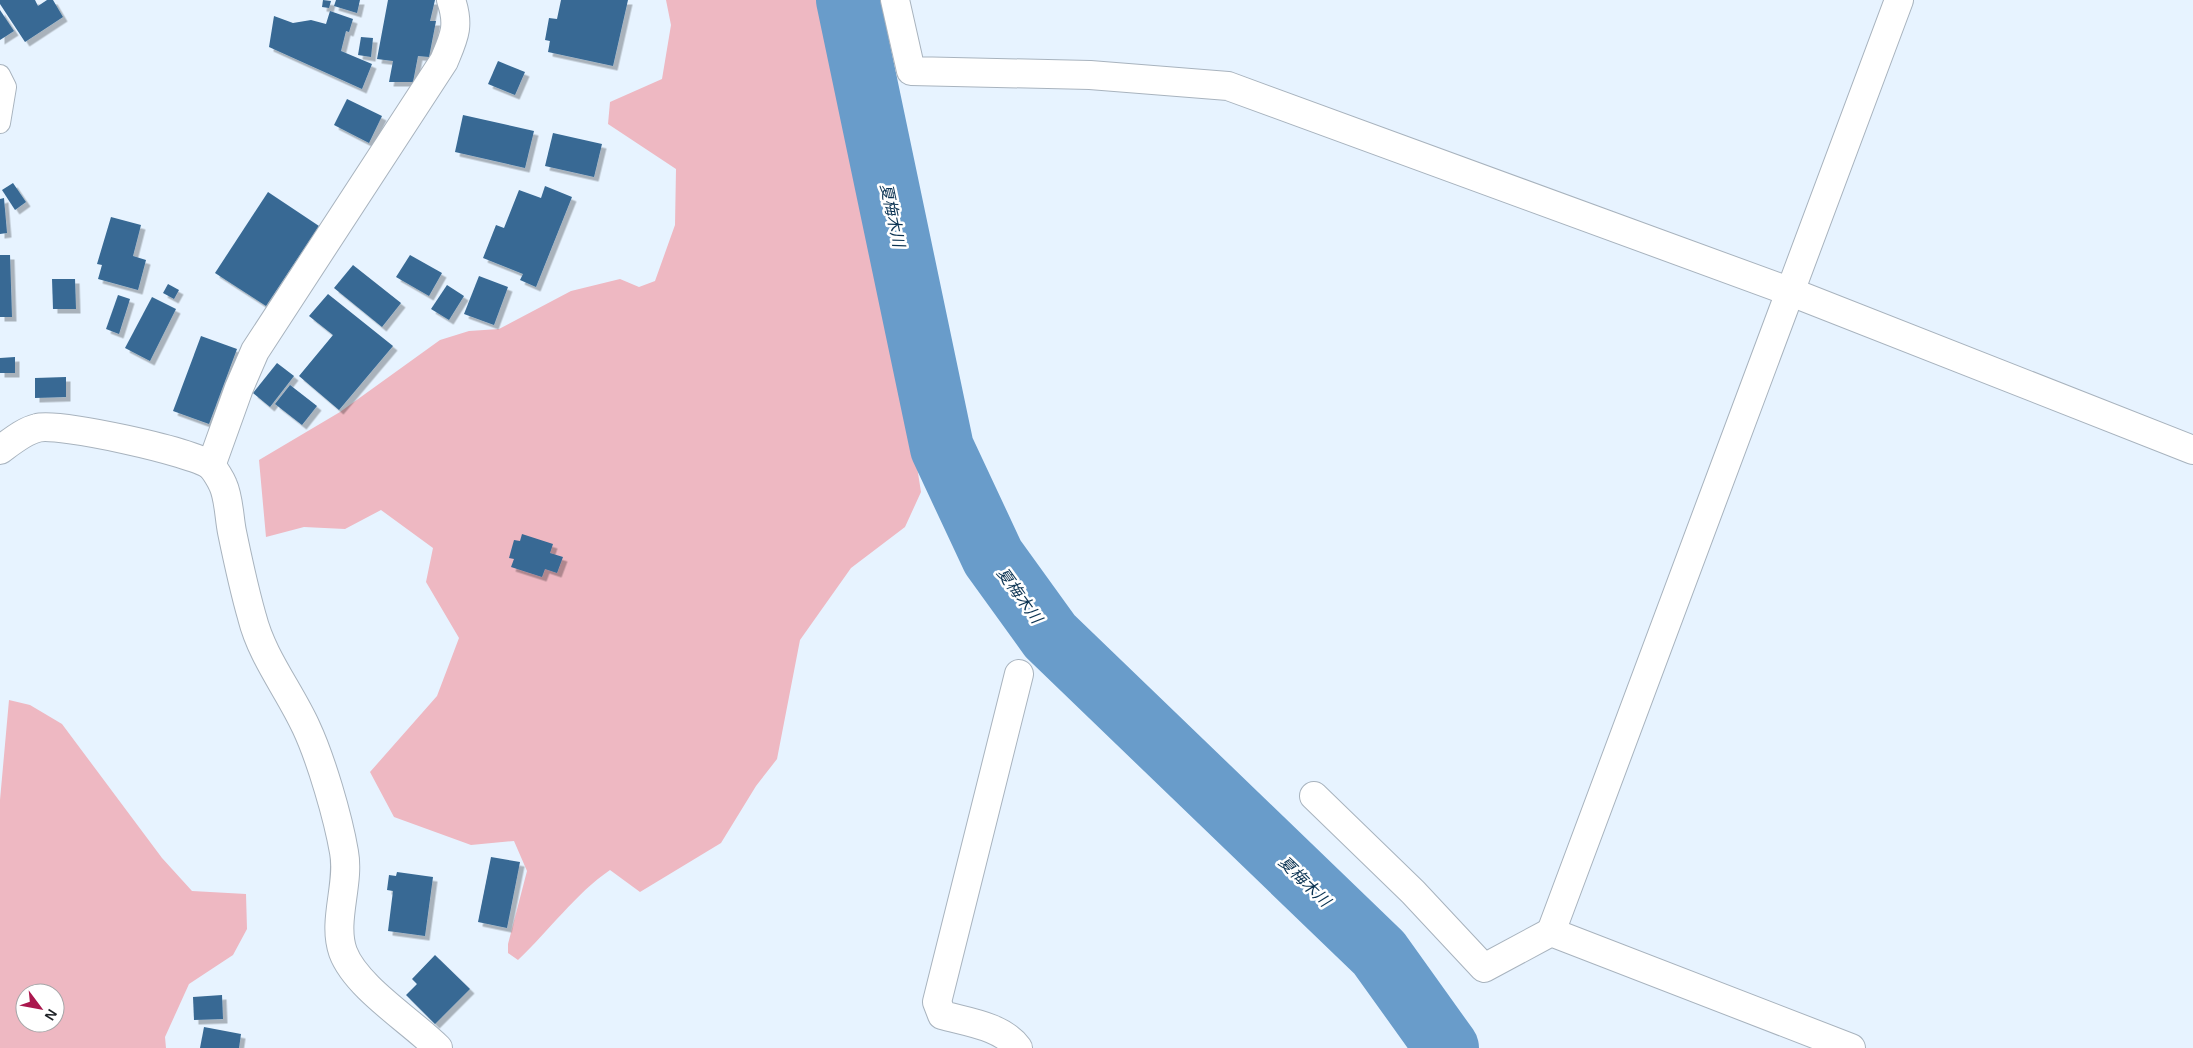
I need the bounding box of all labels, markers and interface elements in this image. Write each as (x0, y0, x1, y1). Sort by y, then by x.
water label: 夏梅木川 (878, 182, 908, 250)
water label: 夏梅木川 (994, 564, 1046, 628)
water label: 夏梅木川 (1276, 853, 1335, 911)
north arrow (15, 983, 65, 1033)
text: N (42, 1006, 60, 1023)

